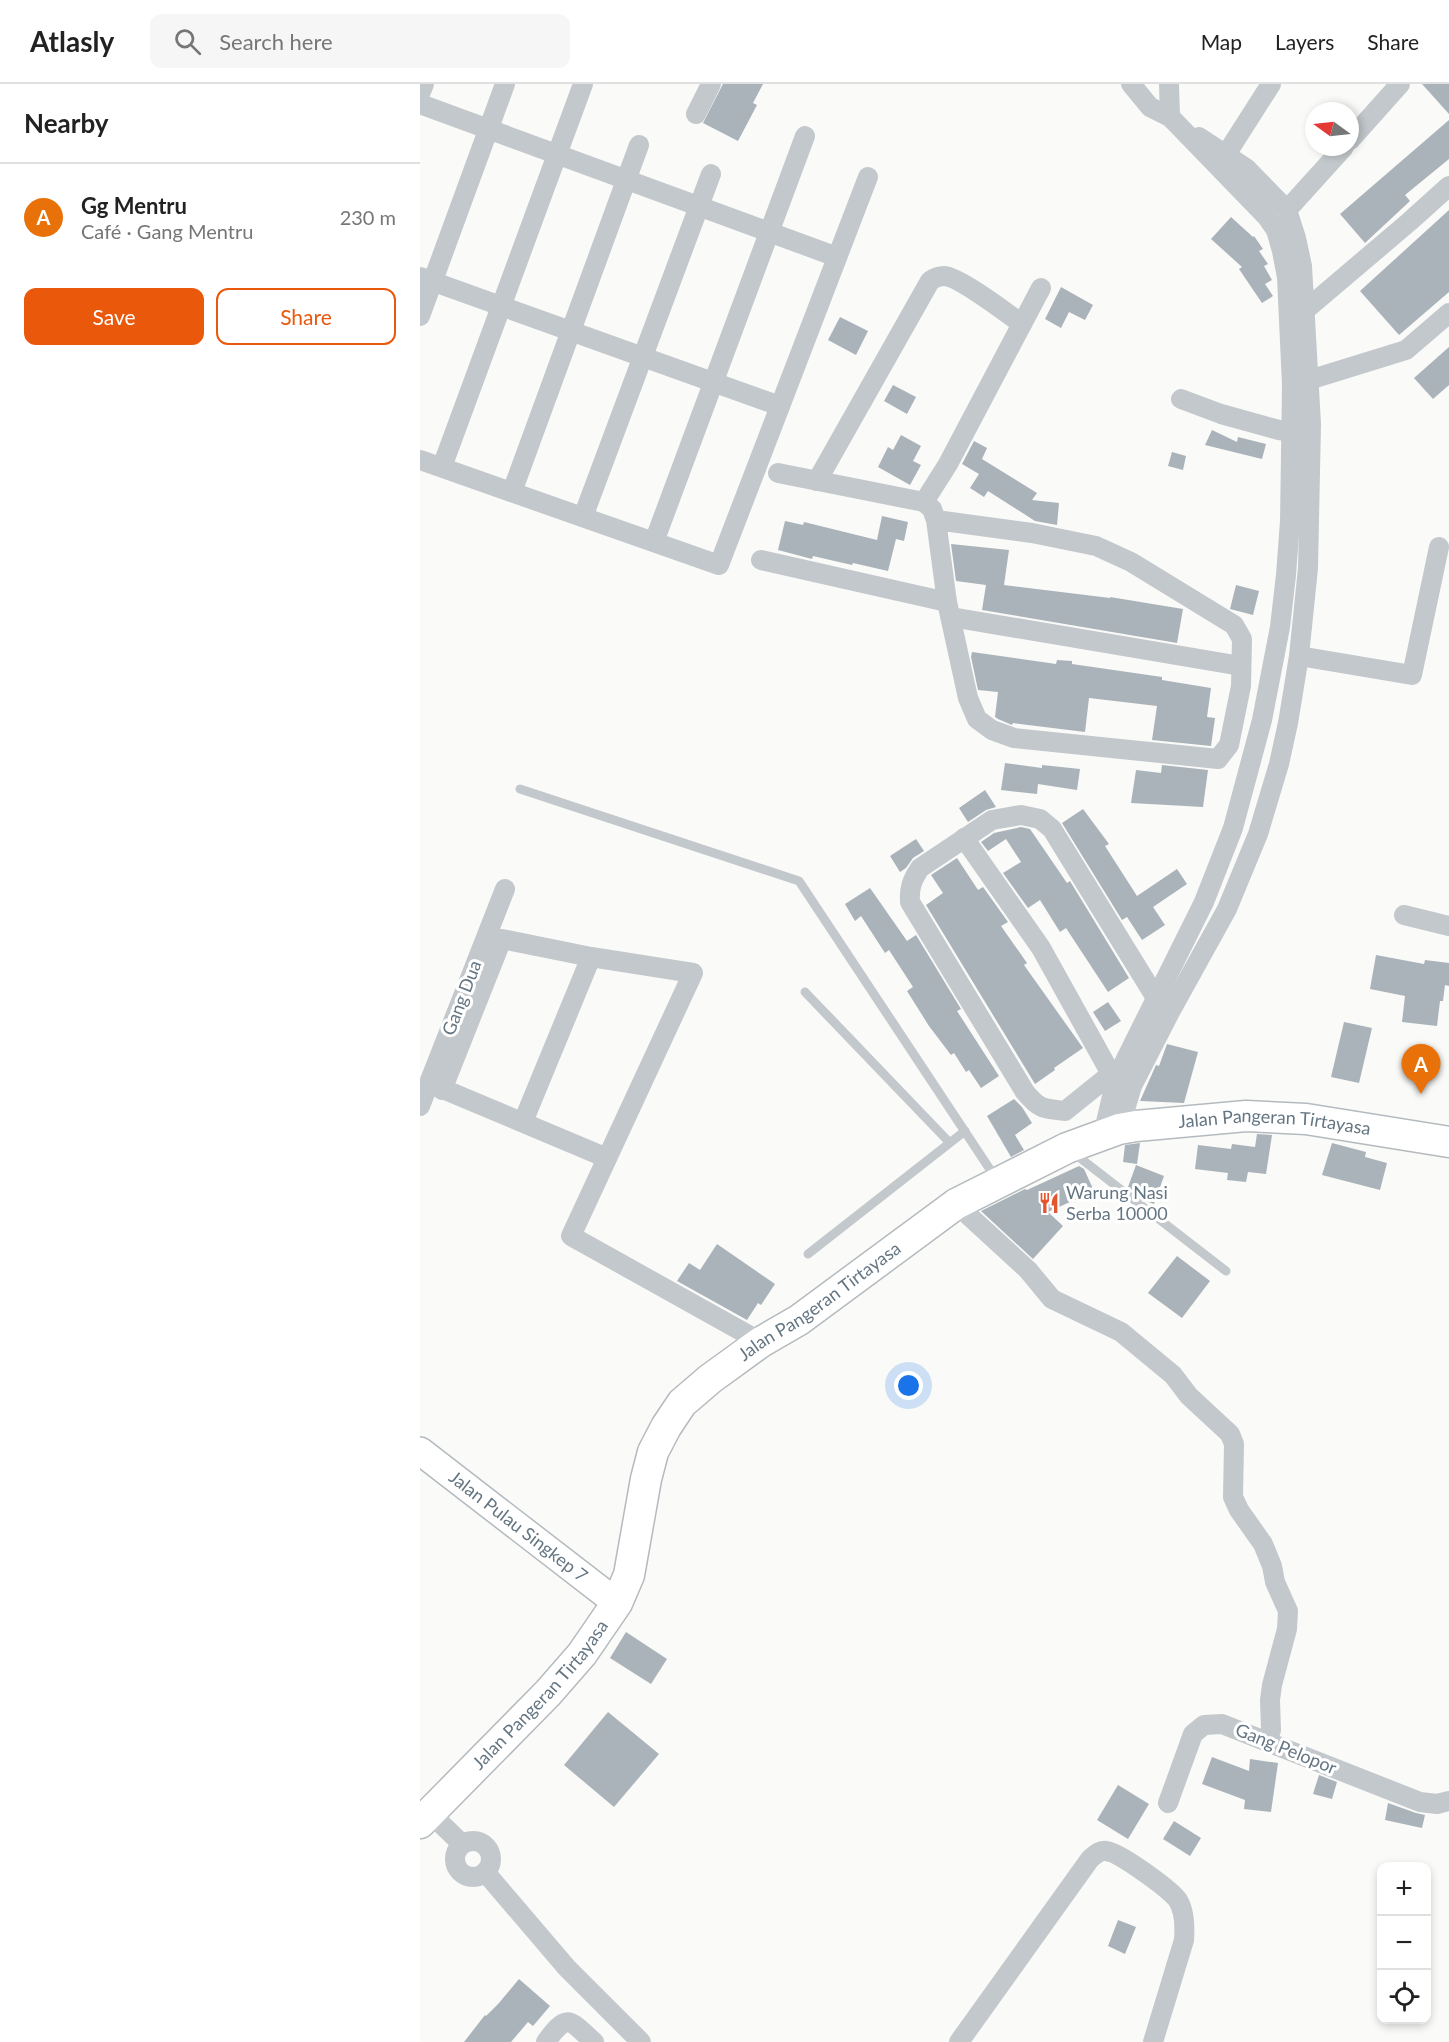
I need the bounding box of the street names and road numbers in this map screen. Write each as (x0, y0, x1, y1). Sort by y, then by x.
street label: Gang Dua (437, 957, 485, 1038)
street label: Jalan Pangeran Tirtayasa (1177, 1104, 1372, 1139)
street label: Jalan Pangeran Tirtayasa (733, 1237, 905, 1365)
street label: Jalan Pulau Singkep 7 (445, 1465, 593, 1586)
street label: Jalan Pangeran Tirtayasa (467, 1615, 612, 1773)
street label: Gang Pelopor (1233, 1718, 1341, 1779)

